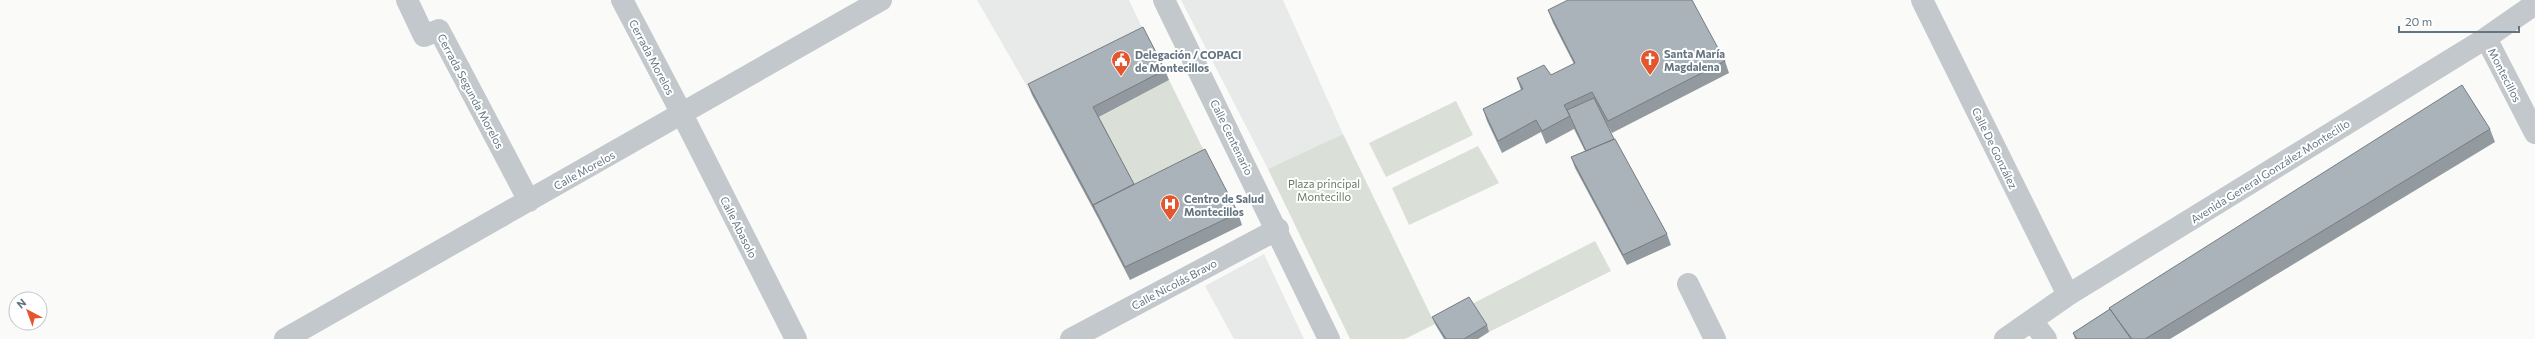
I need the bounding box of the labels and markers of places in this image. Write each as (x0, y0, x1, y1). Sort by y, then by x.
place label: Santa María Magdalena (1664, 47, 1725, 73)
place label: Delegación / COPACI de Montecillos (1135, 48, 1242, 74)
church icon: Santa María Magdalena (1639, 48, 1661, 76)
public building icon: Delegación / COPACI de Montecillos (1110, 49, 1132, 77)
place label: Centro de Salud Montecillos (1184, 192, 1264, 218)
hospital icon: Centro de Salud Montecillos (1159, 193, 1181, 221)

